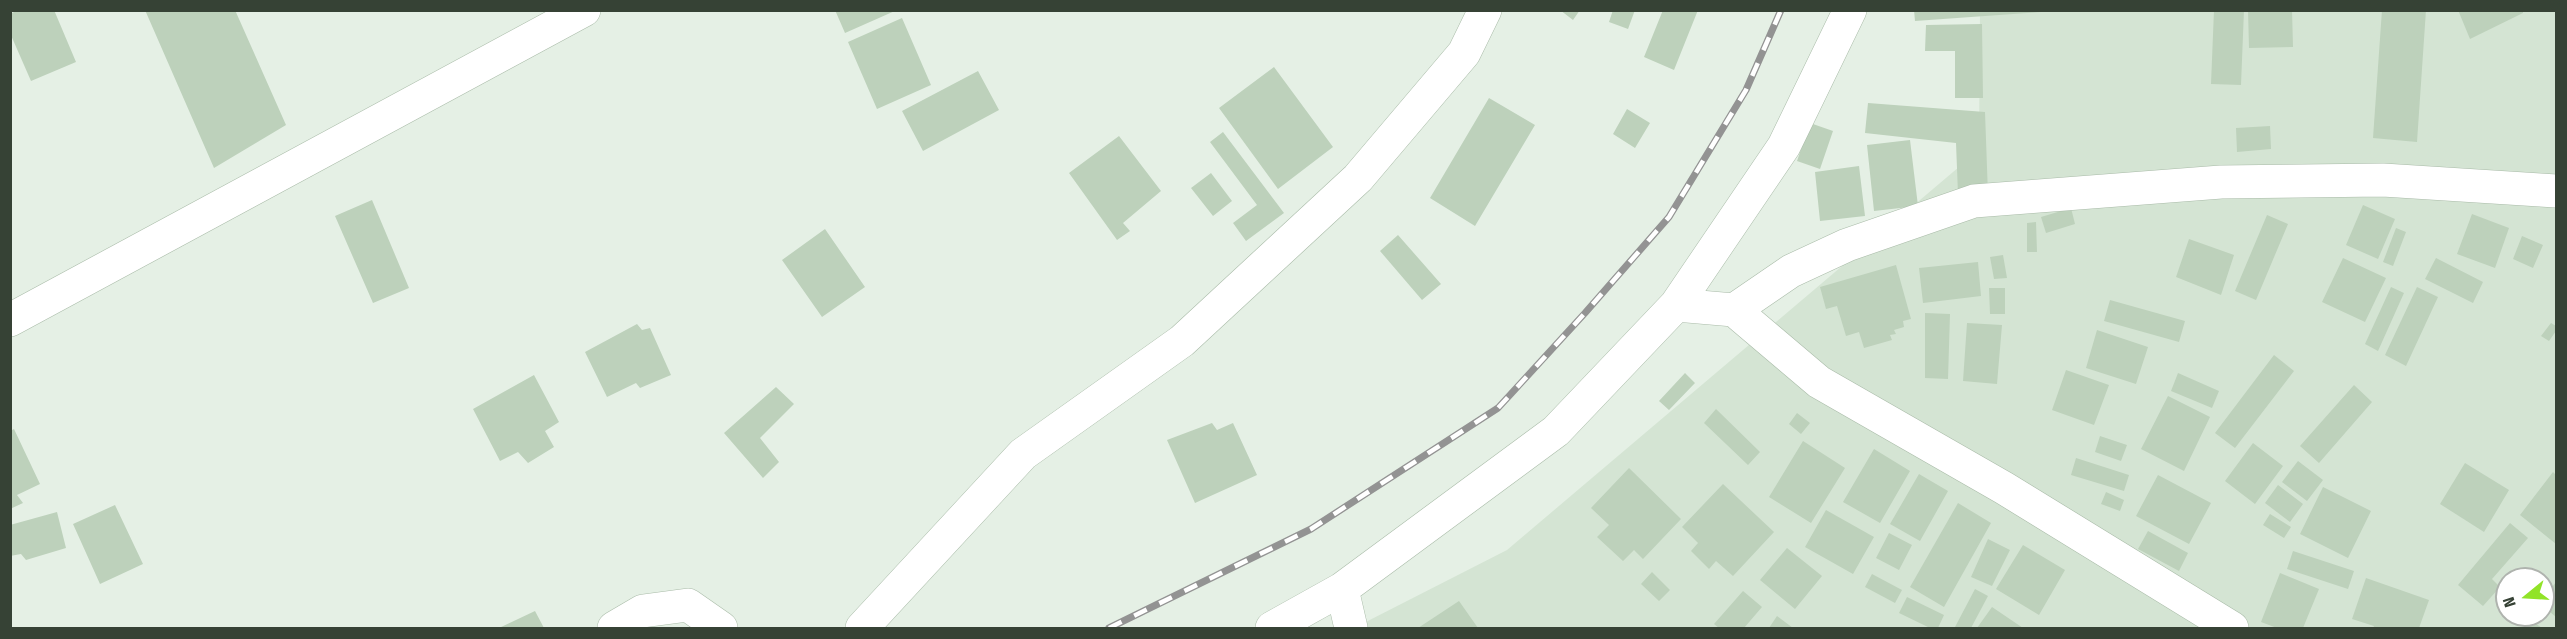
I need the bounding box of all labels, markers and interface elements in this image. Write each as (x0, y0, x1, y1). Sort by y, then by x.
north arrow (2495, 567, 2555, 627)
text: N (2499, 595, 2520, 610)

